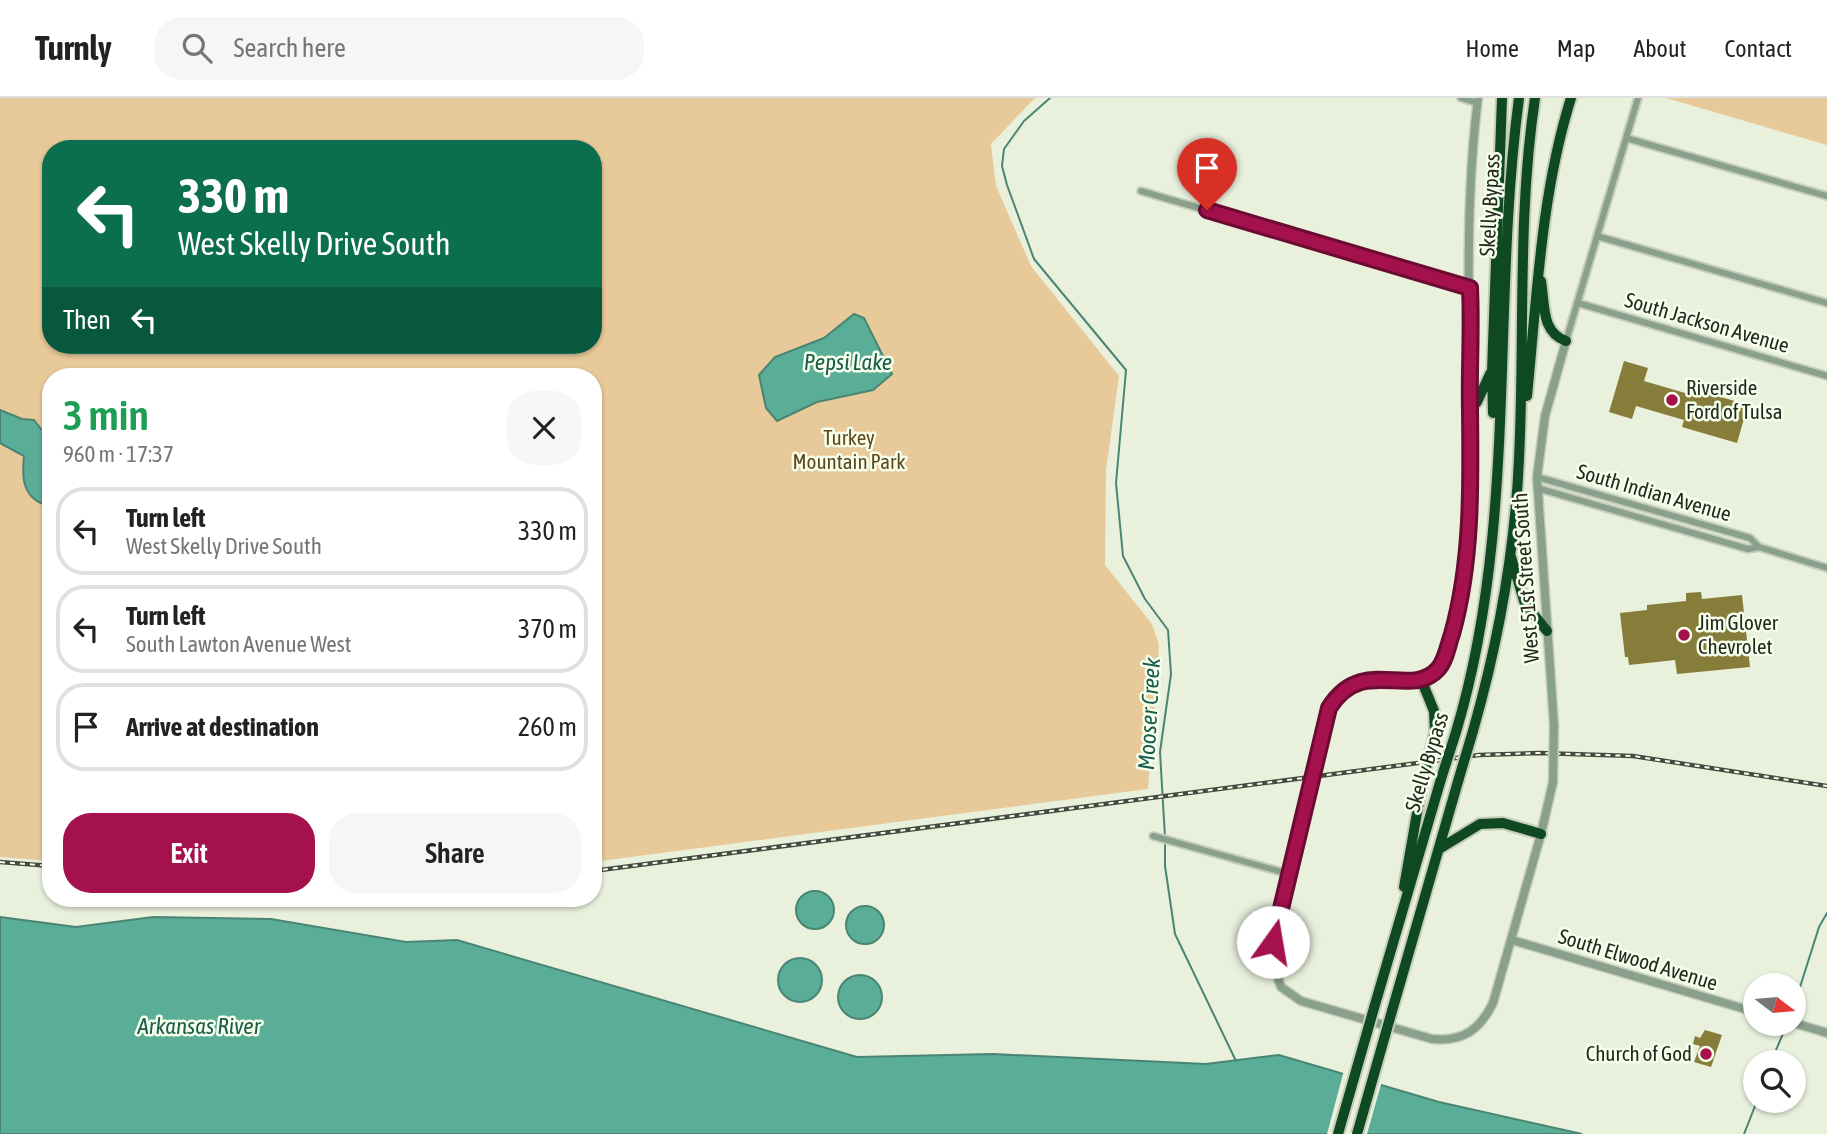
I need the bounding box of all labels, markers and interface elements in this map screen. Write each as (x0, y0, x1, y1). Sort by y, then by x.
search box (154, 17, 644, 80)
text: Turnly (35, 29, 112, 67)
icon: search (178, 29, 216, 67)
text: Search here (234, 33, 346, 63)
text: Home (1465, 35, 1519, 62)
text: Map (1557, 35, 1595, 62)
text: About (1633, 35, 1686, 62)
text: Contact (1724, 35, 1792, 62)
pin (1177, 138, 1237, 210)
icon: arrive (1188, 149, 1226, 187)
street label: Skelly Bypass (1474, 153, 1504, 257)
text: 330 m (178, 167, 289, 223)
icon: left (63, 168, 154, 259)
text: West Skelly Drive South (178, 225, 450, 262)
street label: South Jackson Avenue (1622, 287, 1792, 357)
icon: left (125, 301, 163, 339)
text: Then (63, 305, 111, 335)
water label: Pepsi Lake (804, 349, 892, 375)
place label: Riverside Ford of Tulsa (1686, 375, 1783, 423)
text: 3 min (63, 391, 149, 439)
button: close (507, 391, 581, 465)
marker: Riverside Ford of Tulsa (1664, 392, 1680, 408)
park label: Turkey Mountain Park (792, 425, 906, 473)
text: 960 m · 17:37 (63, 441, 174, 467)
street label: South Indian Avenue (1574, 459, 1734, 526)
street label: West 51st Street South (1507, 492, 1543, 664)
text: Turn left (126, 503, 206, 533)
icon: left (67, 512, 105, 550)
text: 330 m (518, 516, 577, 546)
text: West Skelly Drive South (126, 533, 322, 559)
text: Turn left (126, 601, 206, 631)
icon: left (67, 610, 105, 648)
place label: Jim Glover Chevrolet (1698, 610, 1779, 658)
text: 370 m (518, 614, 577, 644)
marker: Jim Glover Chevrolet (1676, 627, 1692, 643)
text: South Lawton Avenue West (126, 631, 351, 657)
water label: Mooser Creek (1133, 656, 1165, 771)
icon: arrive (67, 708, 105, 746)
street label: Skelly Bypass (1400, 709, 1453, 814)
text: Arrive at destination (126, 712, 319, 742)
text: 260 m (518, 712, 577, 742)
button: Exit (63, 813, 315, 893)
button: Share (329, 813, 581, 893)
position arrow (1236, 905, 1310, 979)
street label: South Elwood Avenue (1556, 923, 1721, 995)
north arrow (1743, 973, 1806, 1036)
map controls (1743, 973, 1806, 1113)
water label: Arkansas River (137, 1013, 262, 1039)
place label: Church of God (1586, 1041, 1692, 1065)
marker: Church of God (1698, 1046, 1714, 1062)
button: search (1743, 1050, 1806, 1113)

